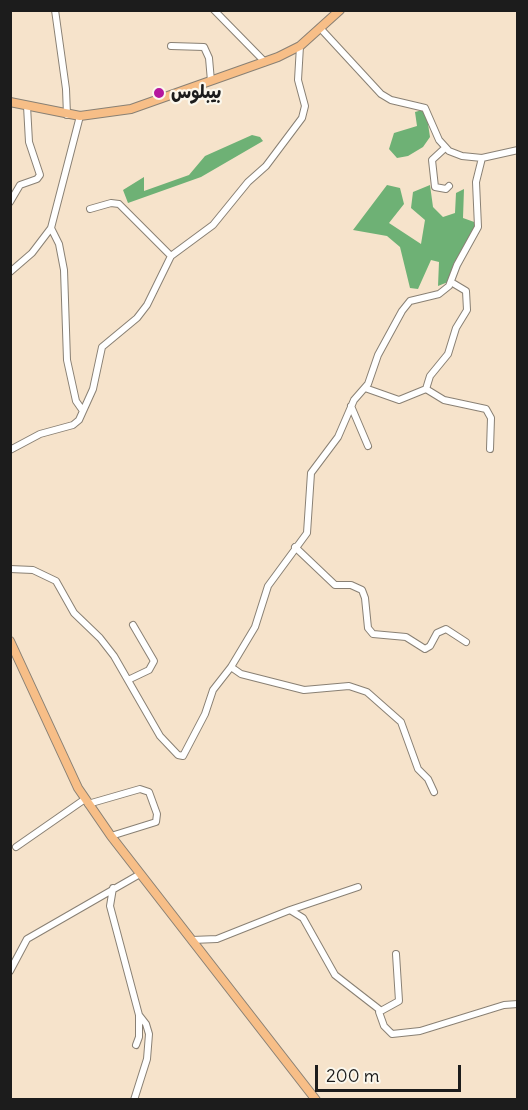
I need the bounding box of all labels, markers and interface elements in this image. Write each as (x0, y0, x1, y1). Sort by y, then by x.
place label: بيبلوس (171, 82, 222, 104)
marker: بيبلوس (152, 86, 166, 100)
scale bar (318, 1053, 464, 1091)
text: 200 m (326, 1064, 380, 1087)

